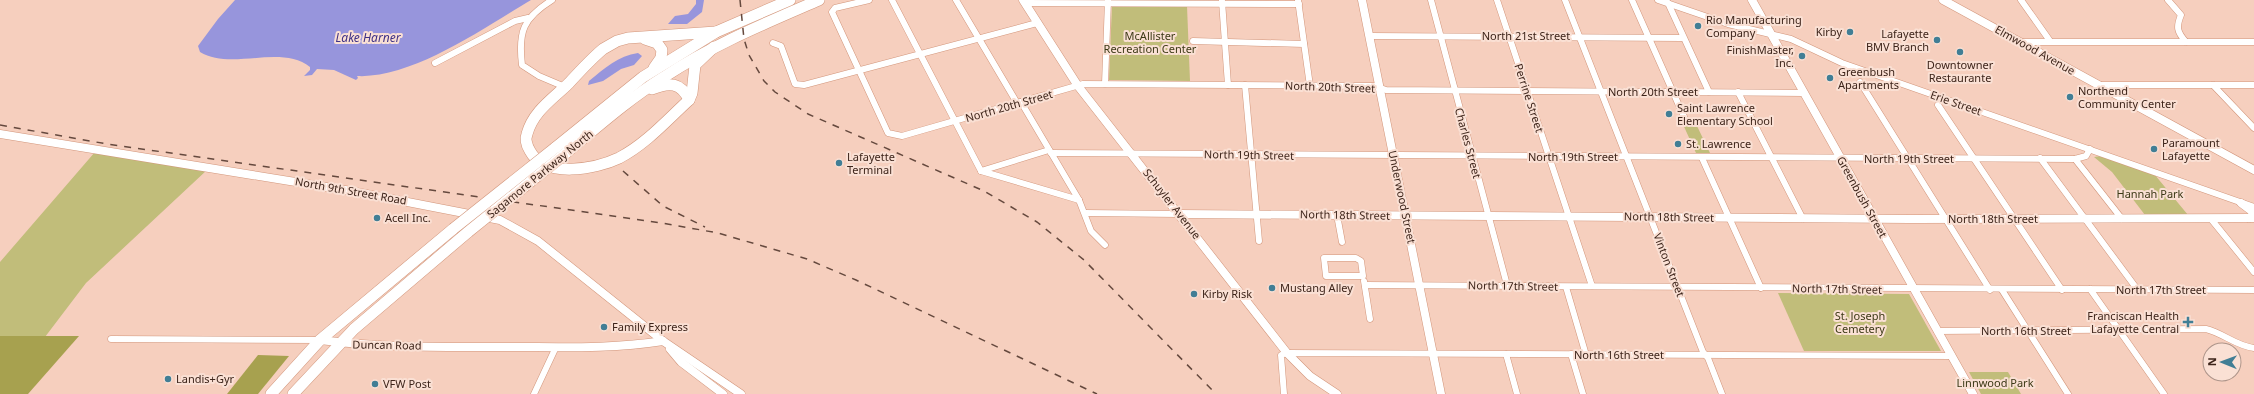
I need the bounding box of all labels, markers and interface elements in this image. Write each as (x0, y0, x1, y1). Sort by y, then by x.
place label: Rio Manufacturing Company (1706, 12, 1802, 40)
marker: Rio Manufacturing Company (1693, 21, 1703, 31)
street label: Elmwood Avenue (1992, 21, 2078, 78)
place label: Kirby (1816, 24, 1842, 39)
place label: Lafayette BMV Branch (1866, 26, 1929, 54)
marker: Kirby (1845, 27, 1855, 37)
park label: McAllister Recreation Center (1104, 28, 1197, 56)
street label: North 21st Street (1482, 28, 1570, 43)
water label: Lake Harner (336, 29, 402, 46)
marker: Lafayette BMV Branch (1932, 35, 1942, 45)
place label: FinishMaster, Inc. (1726, 42, 1794, 70)
marker: Downtowner Restaurante (1955, 47, 1965, 57)
marker: FinishMaster, Inc. (1797, 51, 1807, 61)
place label: Downtowner Restaurante (1927, 57, 1994, 85)
street label: Perrine Street (1511, 62, 1548, 134)
place label: Greenbush Apartments (1838, 64, 1899, 92)
marker: Greenbush Apartments (1825, 73, 1835, 83)
street label: North 20th Street (1285, 77, 1375, 96)
place label: Northend Community Center (2078, 83, 2176, 111)
street label: North 20th Street (1608, 84, 1698, 99)
street label: North 20th Street (963, 86, 1054, 125)
street label: Erie Street (1929, 87, 1984, 118)
marker: Northend Community Center (2065, 92, 2075, 102)
place label: Saint Lawrence Elementary School (1677, 100, 1773, 128)
street label: Charles Street (1452, 106, 1485, 180)
marker: Saint Lawrence Elementary School (1664, 109, 1674, 119)
street label: Sagamore Parkway North (484, 126, 596, 221)
place label: Paramount Lafayette (2162, 135, 2220, 163)
place label: St. Lawrence (1686, 136, 1751, 151)
marker: St. Lawrence (1673, 139, 1683, 149)
marker: Paramount Lafayette (2149, 144, 2159, 154)
street label: North 19th Street (1204, 146, 1294, 163)
place label: Lafayette Terminal (847, 149, 895, 177)
street label: Underwood Street (1385, 149, 1420, 245)
street label: North 19th Street (1528, 149, 1618, 164)
street label: North 19th Street (1864, 151, 1954, 166)
street label: Greenbush Street (1834, 153, 1891, 240)
marker: Lafayette Terminal (834, 158, 844, 168)
street label: Schuyler Avenue (1140, 165, 1205, 242)
street label: North 9th Street Road (294, 173, 408, 208)
park label: Hannah Park (2117, 186, 2184, 201)
street label: North 18th Street (1300, 206, 1390, 223)
street label: North 18th Street (1624, 208, 1714, 225)
place label: Acell Inc. (385, 210, 431, 225)
street label: North 18th Street (1948, 211, 2038, 226)
marker: Acell Inc. (372, 213, 382, 223)
street label: Vinton Street (1650, 231, 1689, 299)
street label: North 17th Street (1468, 277, 1558, 294)
place label: Mustang Alley (1280, 280, 1353, 295)
street label: North 17th Street (1792, 280, 1882, 297)
street label: North 17th Street (2116, 282, 2206, 297)
marker: Mustang Alley (1267, 283, 1277, 293)
place label: Kirby Risk (1202, 286, 1252, 301)
marker: Kirby Risk (1189, 289, 1199, 299)
park label: St. Joseph Cemetery (1835, 308, 1885, 336)
place label: Franciscan Health Lafayette Central (2087, 308, 2179, 336)
marker: Franciscan Health Lafayette Central (2182, 316, 2194, 328)
place label: Family Express (612, 319, 688, 334)
marker: Family Express (599, 322, 609, 332)
street label: North 16th Street (1981, 323, 2071, 338)
street label: Duncan Road (352, 336, 422, 353)
north arrow (2202, 342, 2242, 382)
street label: North 16th Street (1574, 347, 1664, 362)
text: N (2204, 357, 2219, 366)
place label: Landis+Gyr (176, 371, 235, 386)
marker: Landis+Gyr (163, 374, 173, 384)
park label: Linnwood Park (1956, 375, 2034, 390)
place label: VFW Post (383, 376, 431, 391)
marker: VFW Post (370, 379, 380, 389)

